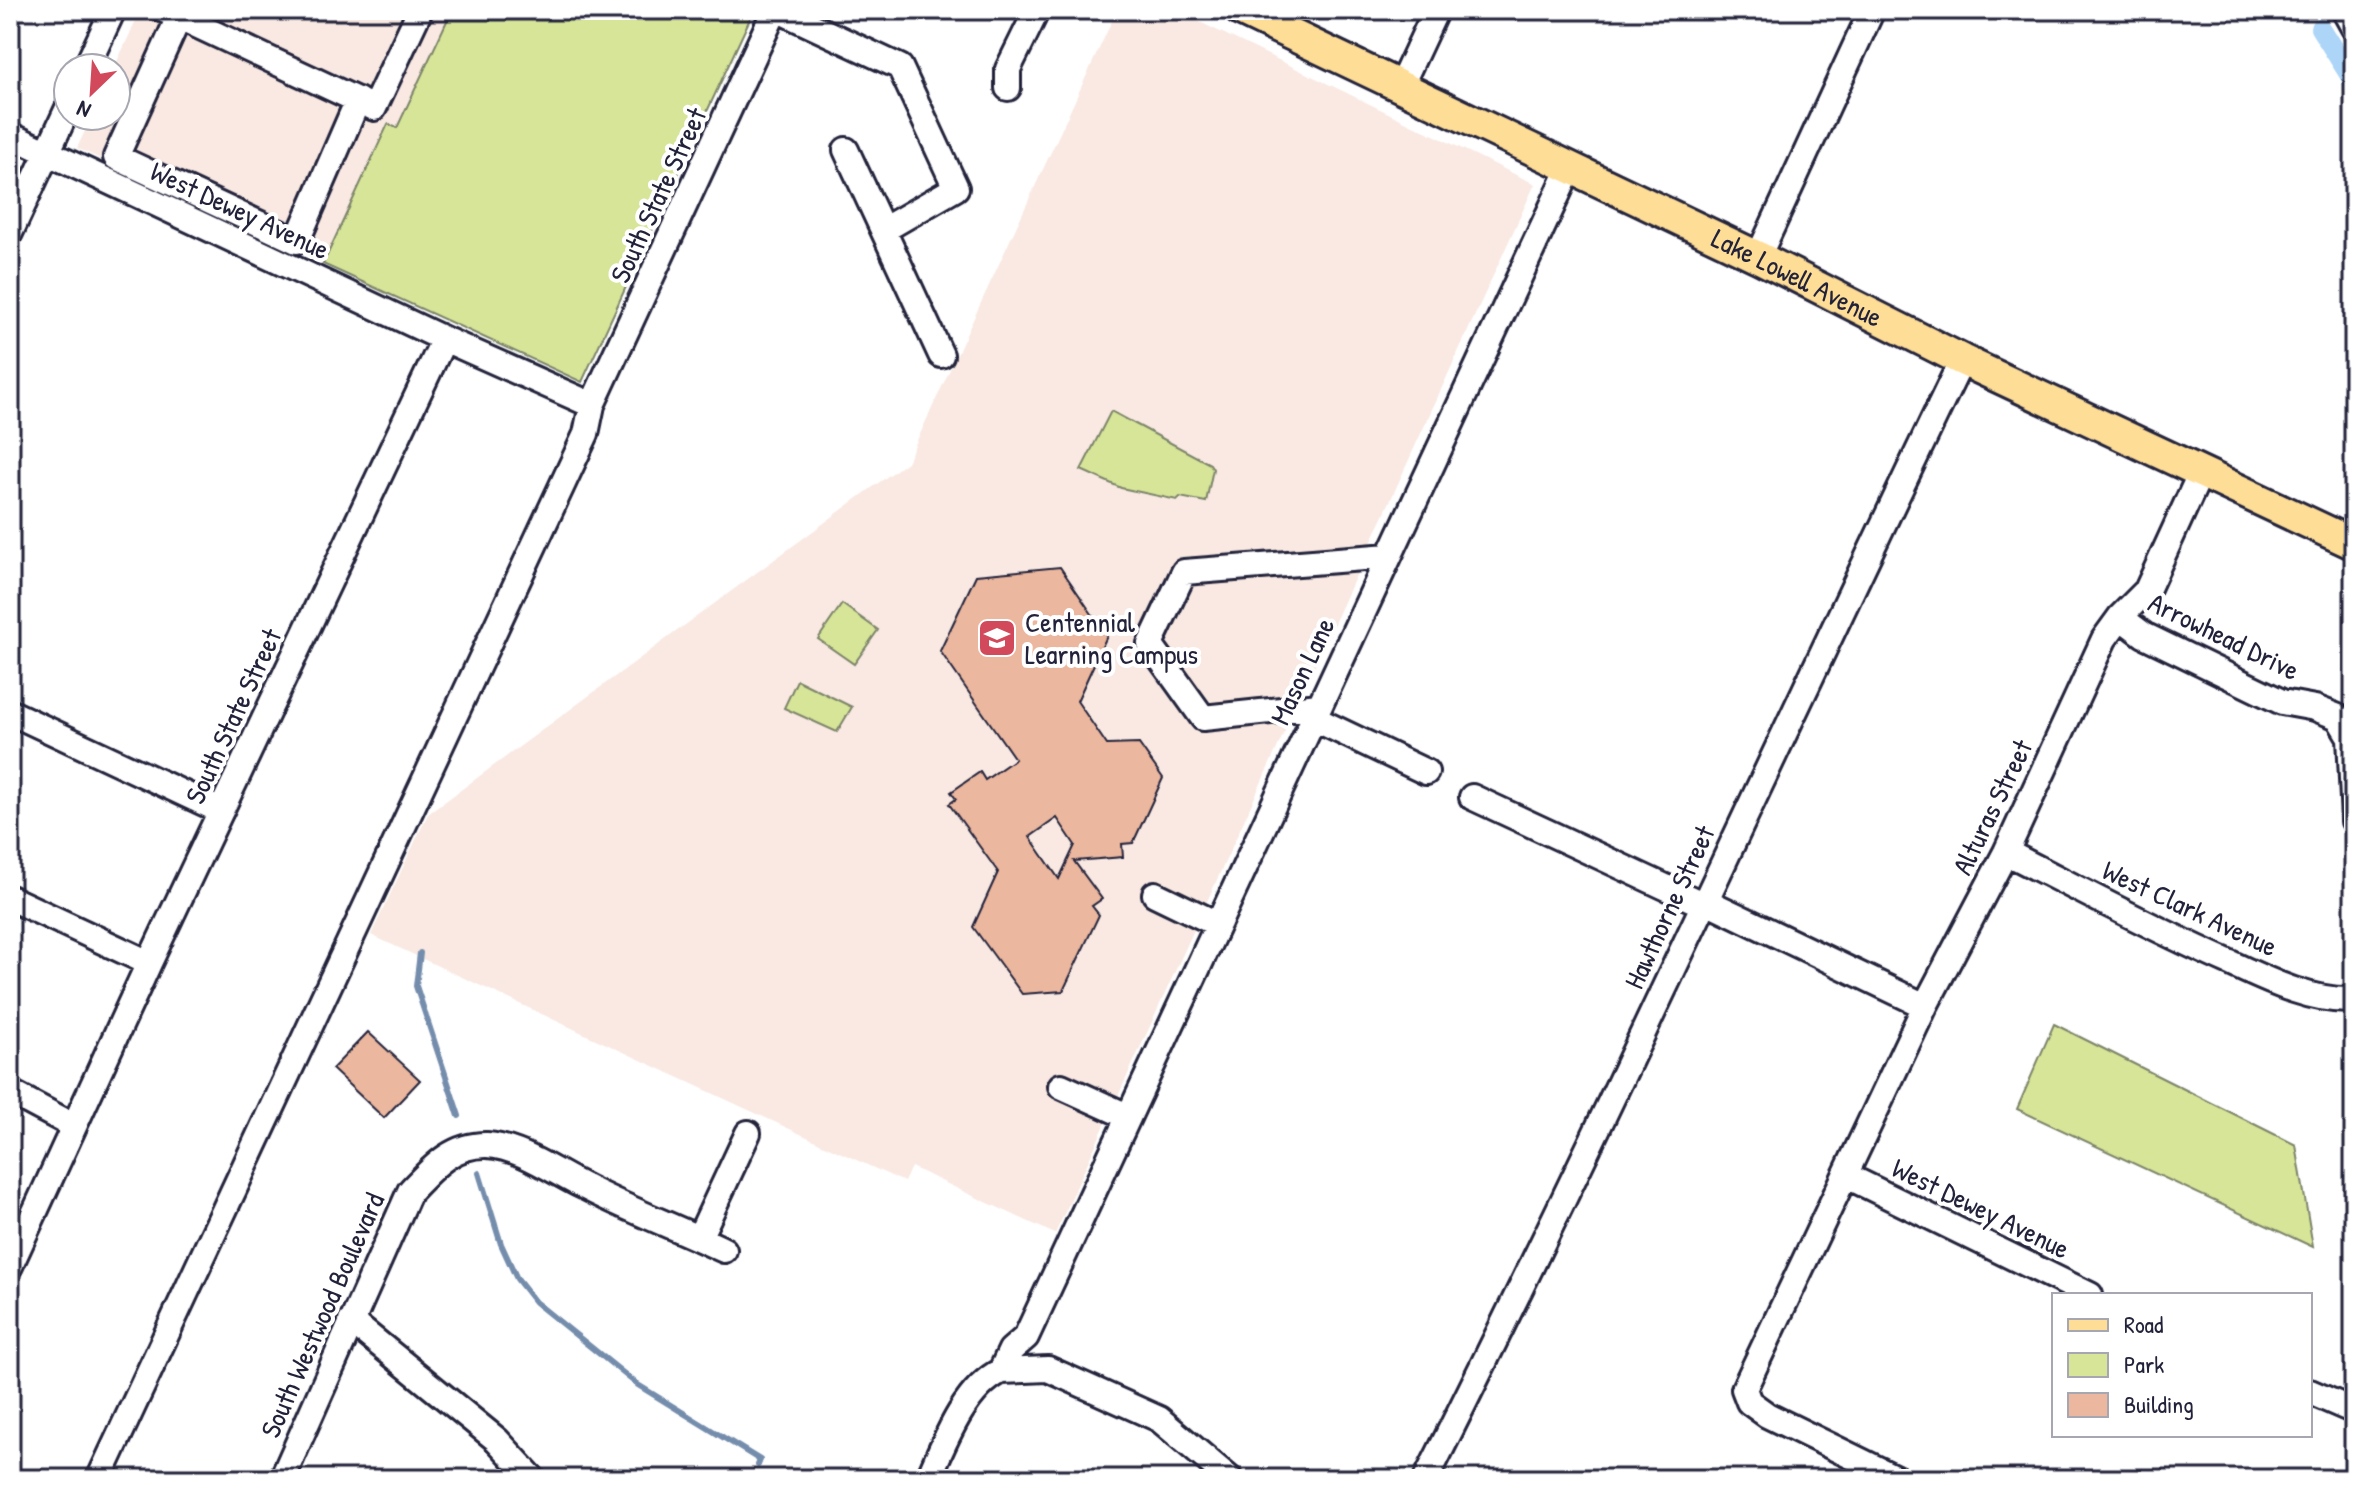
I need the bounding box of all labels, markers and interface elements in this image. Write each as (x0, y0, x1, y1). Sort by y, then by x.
north arrow (52, 52, 132, 132)
text: N (72, 94, 95, 126)
street label: South State Street (601, 101, 715, 289)
street label: West Dewey Avenue (144, 152, 336, 268)
street label: Lake Lowell Avenue (1706, 219, 1889, 336)
street label: Arrowhead Drive (2142, 583, 2306, 689)
place label: Centennial Learning Campus (1025, 603, 1198, 673)
street label: Mason Lane (1261, 611, 1343, 731)
school or university icon: Centennial Learning Campus (976, 617, 1018, 659)
street label: South State Street (176, 622, 290, 810)
street label: Alturas Street (1943, 733, 2041, 881)
street label: Hawthorne Street (1615, 819, 1724, 995)
street label: West Clark Avenue (2096, 851, 2284, 965)
street label: West Dewey Avenue (1886, 1149, 2076, 1267)
street label: South Westwood Boulevard (251, 1187, 393, 1443)
legend (2052, 1293, 2312, 1437)
text: Road (2124, 1308, 2163, 1340)
text: Park (2124, 1348, 2164, 1380)
text: Building (2124, 1388, 2194, 1420)

